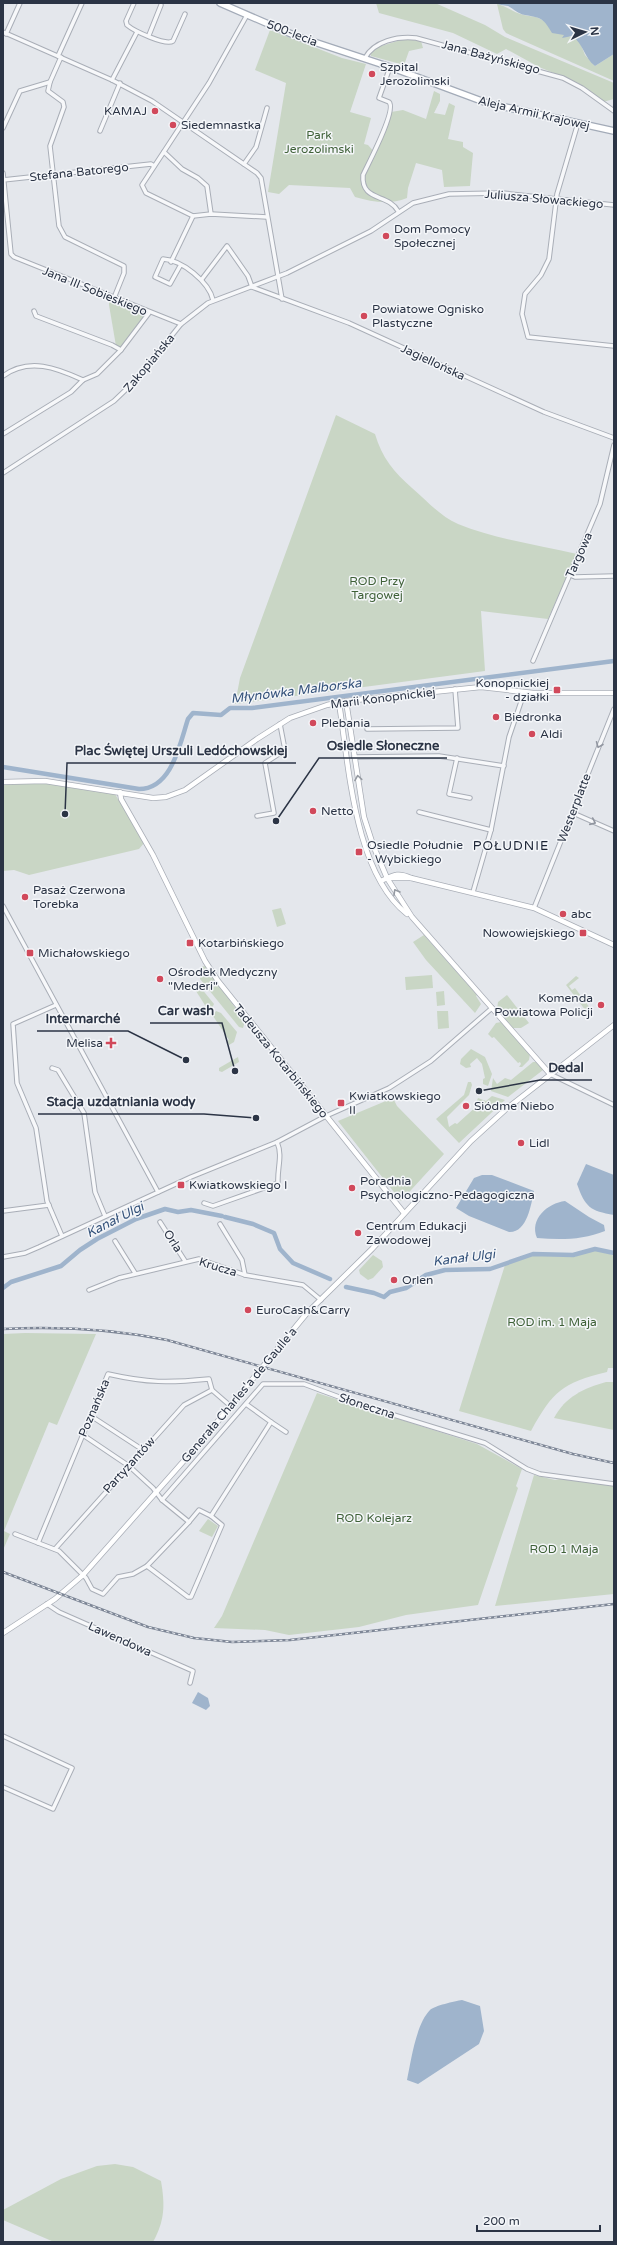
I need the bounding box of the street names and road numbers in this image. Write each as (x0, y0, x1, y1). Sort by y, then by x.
street label: 500-lecia (265, 17, 319, 49)
street label: Jana Bażyńskiego (440, 37, 542, 77)
street label: Aleja Armii Krajowej (477, 93, 591, 133)
street label: Stefana Batorego (29, 160, 129, 184)
street label: Juliusza Słowackiego (484, 187, 604, 211)
street label: Jana III Sobieskiego (41, 264, 149, 318)
street label: Zakopiańska (121, 331, 177, 395)
street label: Jagiellońska (399, 341, 467, 383)
street label: Targowa (563, 530, 595, 580)
street label: Marii Konopnickiej (330, 685, 436, 711)
street label: Westerplatte (554, 771, 594, 845)
street label: Tadeusza Kotarbińskiego (231, 1001, 331, 1121)
street label: Orla (161, 1227, 185, 1255)
street label: Krucza (197, 1255, 239, 1279)
street label: Generała Charles'a de Gaulle'a (178, 1325, 300, 1465)
street label: Poznańska (76, 1377, 112, 1439)
street label: Słoneczna (337, 1390, 397, 1422)
street label: Partyzantów (100, 1434, 158, 1496)
street label: Lawendowa (86, 1619, 154, 1659)

